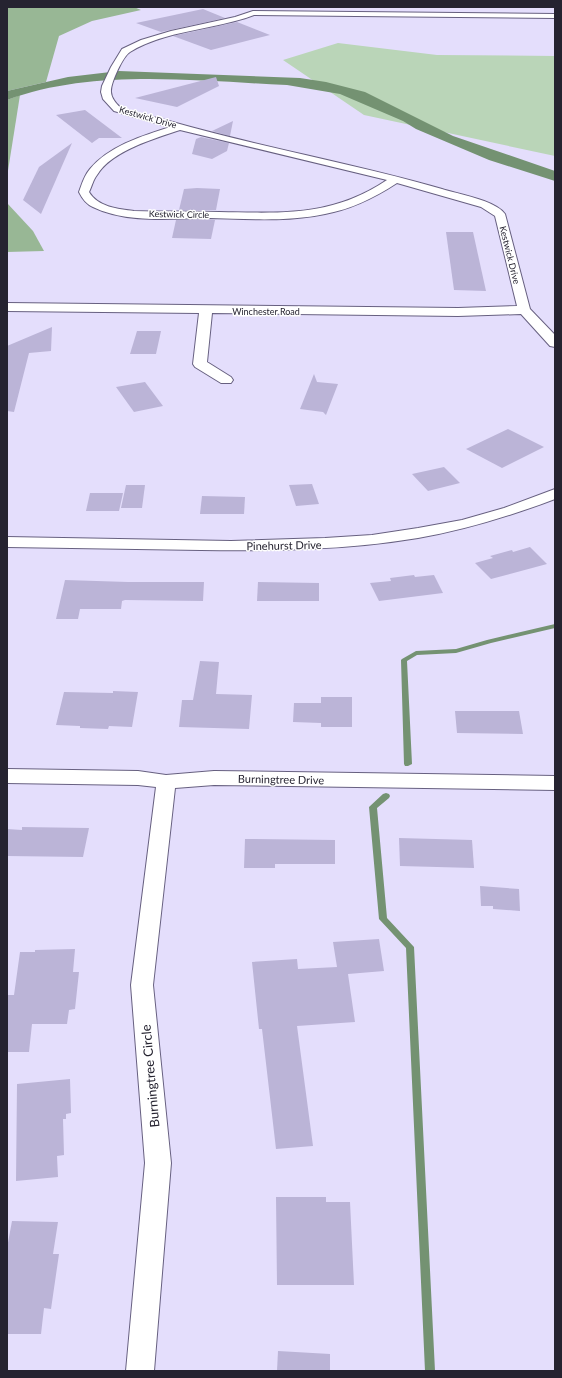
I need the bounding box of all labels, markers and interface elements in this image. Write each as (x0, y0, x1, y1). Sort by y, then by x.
street label: Kestwick Drive (118, 104, 178, 131)
street label: Kestwick Circle (149, 208, 210, 220)
street label: Kestwick Drive (497, 225, 523, 285)
street label: Winchester Road (232, 306, 300, 317)
street label: Pinehurst Drive (246, 538, 322, 552)
street label: Burningtree Drive (238, 772, 324, 786)
street label: Burningtree Circle (138, 1024, 162, 1128)

